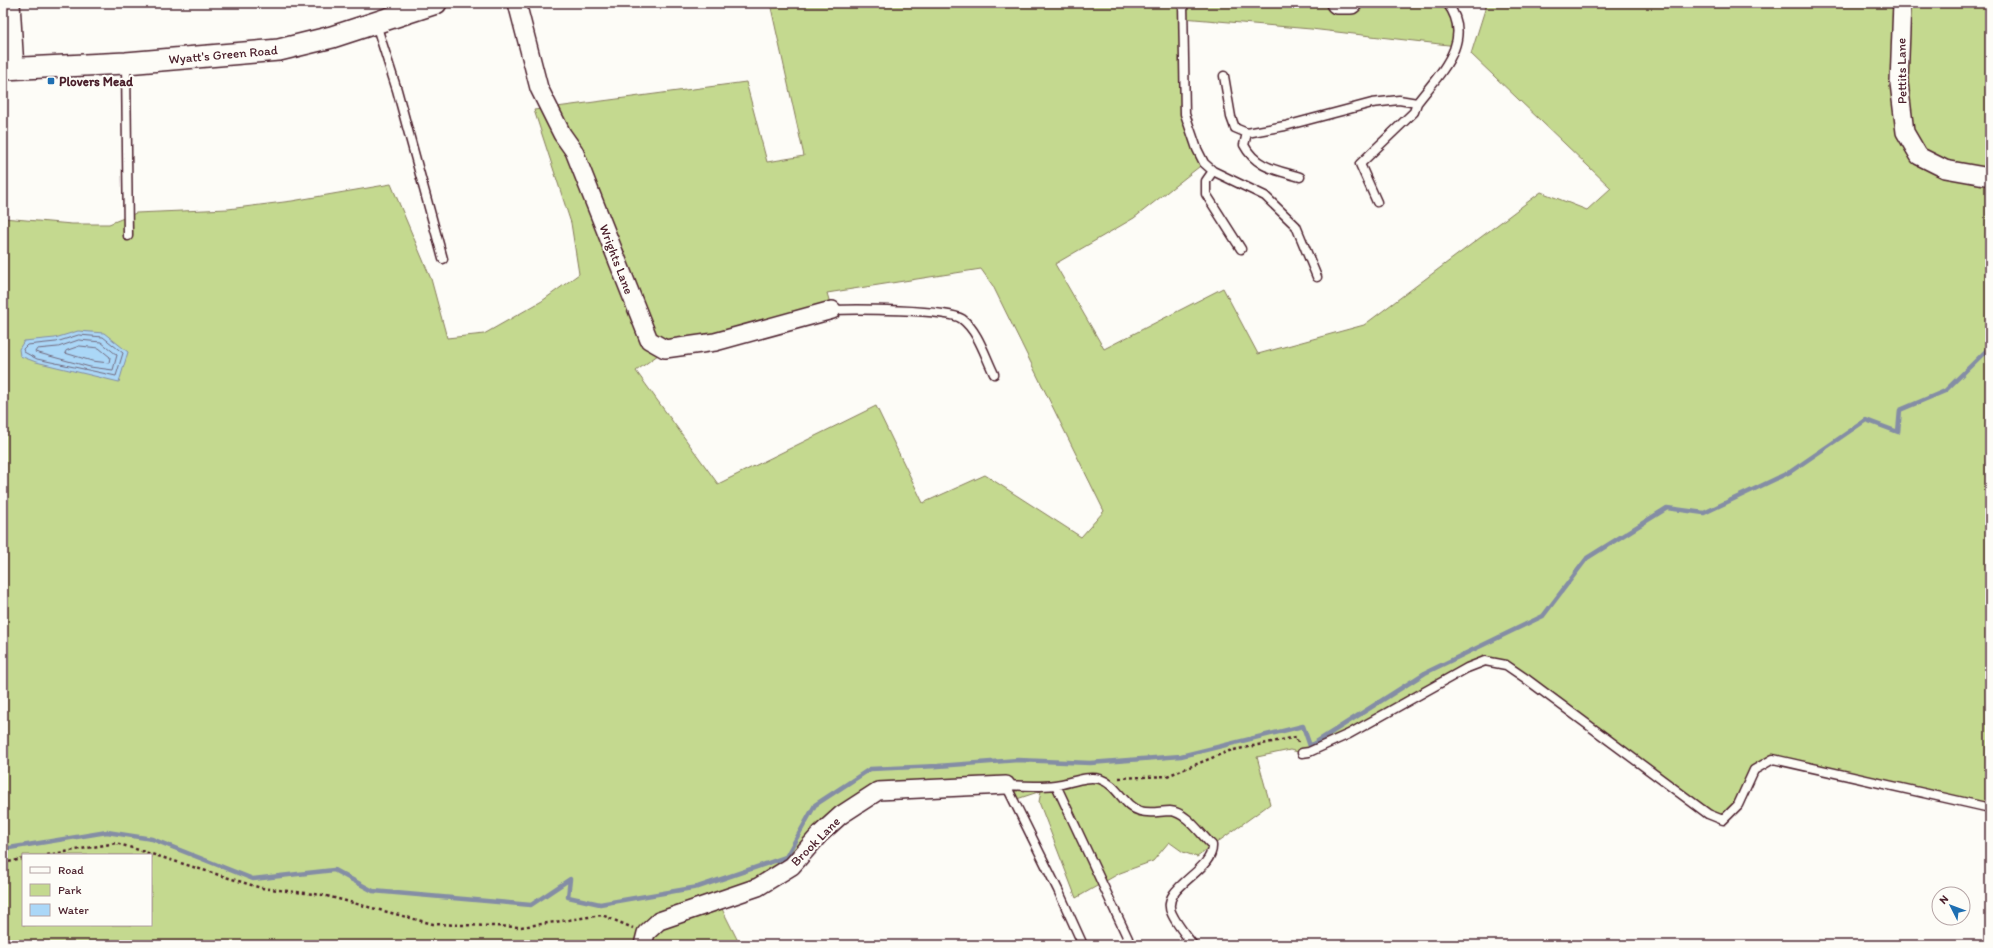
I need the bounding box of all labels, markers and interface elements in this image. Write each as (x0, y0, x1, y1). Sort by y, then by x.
street label: Pettits Lane (1893, 38, 1910, 104)
street label: Wyatt's Green Road (168, 42, 278, 67)
place label: Plovers Mead (59, 74, 134, 89)
marker: Plovers Mead (46, 76, 56, 86)
street label: Wrights Lane (596, 222, 637, 296)
street label: Brook Lane (788, 814, 843, 869)
legend (22, 854, 152, 926)
text: Road (58, 863, 84, 877)
text: Park (58, 883, 82, 897)
north arrow (1931, 886, 1971, 926)
text: N (1937, 893, 1951, 907)
text: Water (58, 903, 89, 917)

